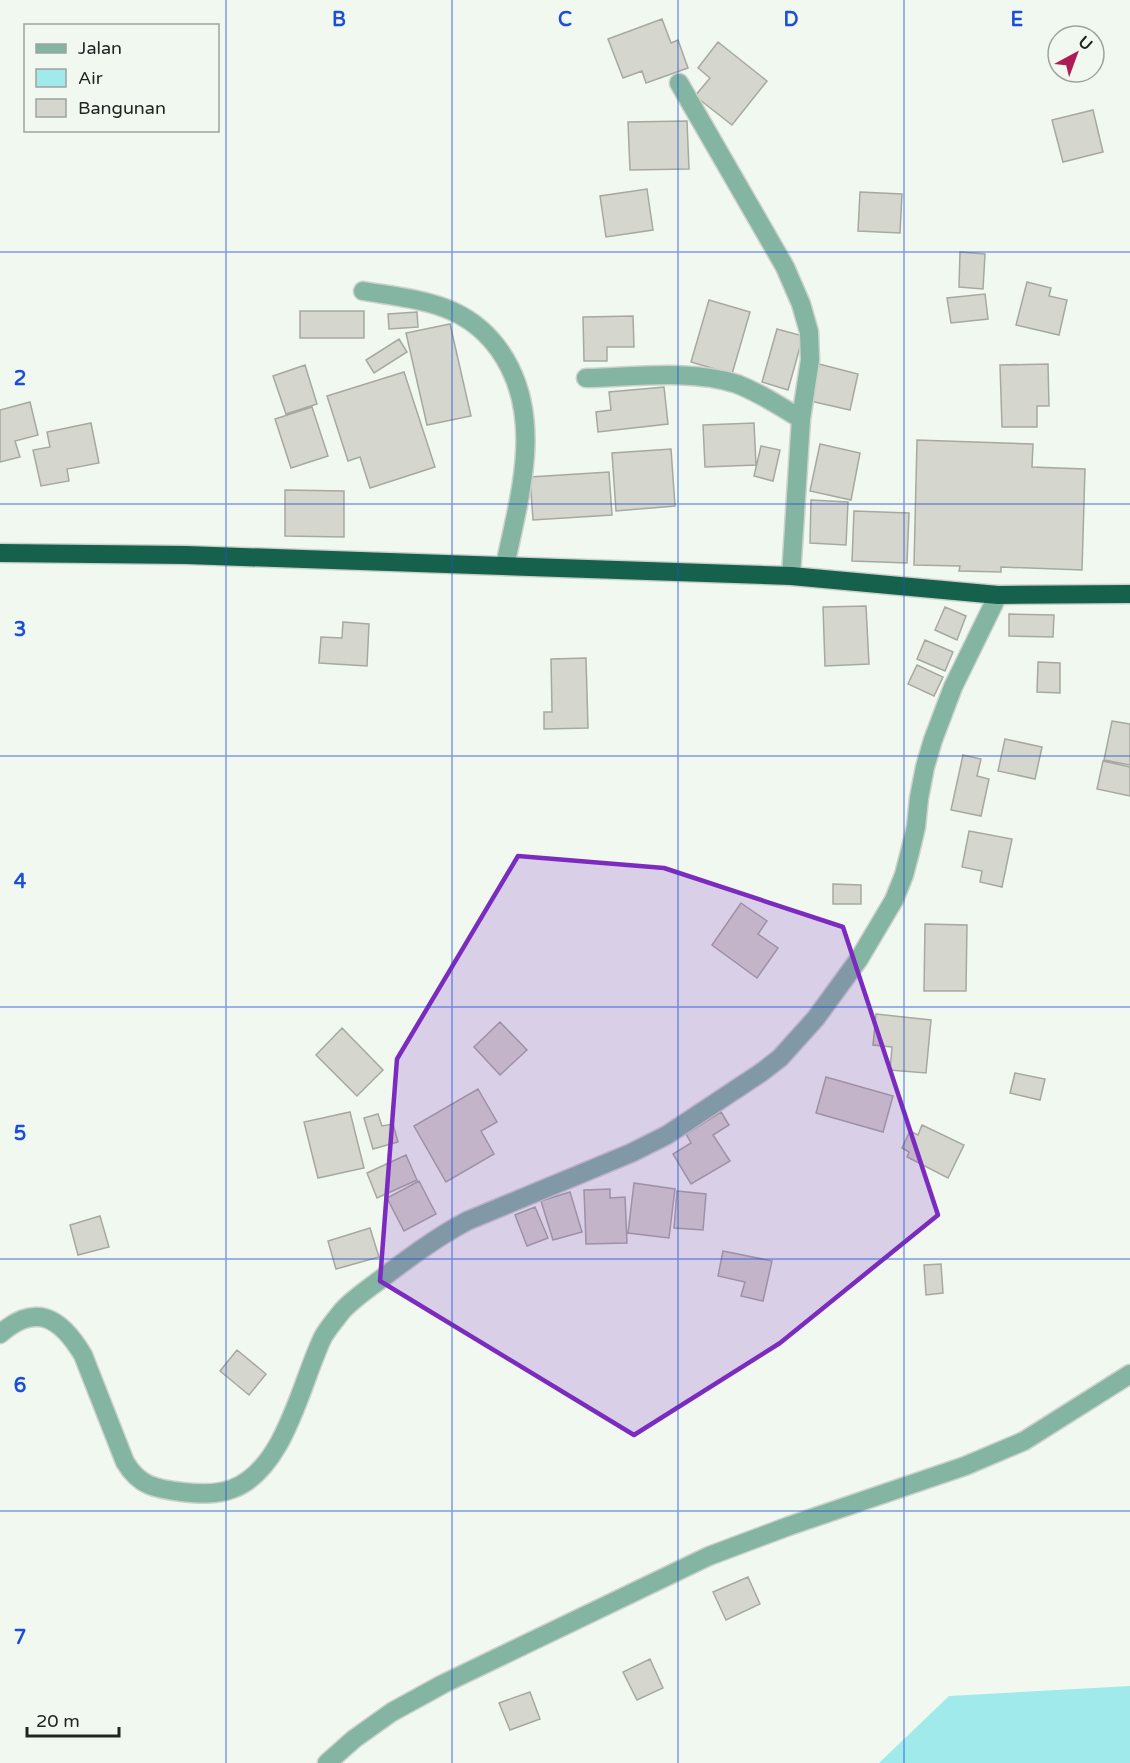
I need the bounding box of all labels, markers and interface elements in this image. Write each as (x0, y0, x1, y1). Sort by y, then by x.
text: B (332, 8, 346, 32)
text: C (558, 8, 572, 32)
text: D (783, 8, 799, 32)
text: E (1011, 8, 1024, 32)
legend (24, 24, 219, 132)
north arrow (1046, 24, 1106, 84)
text: U (1074, 32, 1096, 55)
text: Jalan (78, 37, 122, 59)
text: Air (78, 67, 103, 89)
text: Bangunan (78, 97, 166, 119)
text: 2 (14, 367, 26, 391)
text: 3 (14, 618, 26, 642)
text: 4 (14, 870, 27, 894)
text: 5 (14, 1122, 26, 1146)
text: 6 (14, 1374, 26, 1398)
text: 7 (14, 1626, 26, 1650)
scale bar (27, 1700, 118, 1738)
text: 20 m (36, 1710, 80, 1732)

